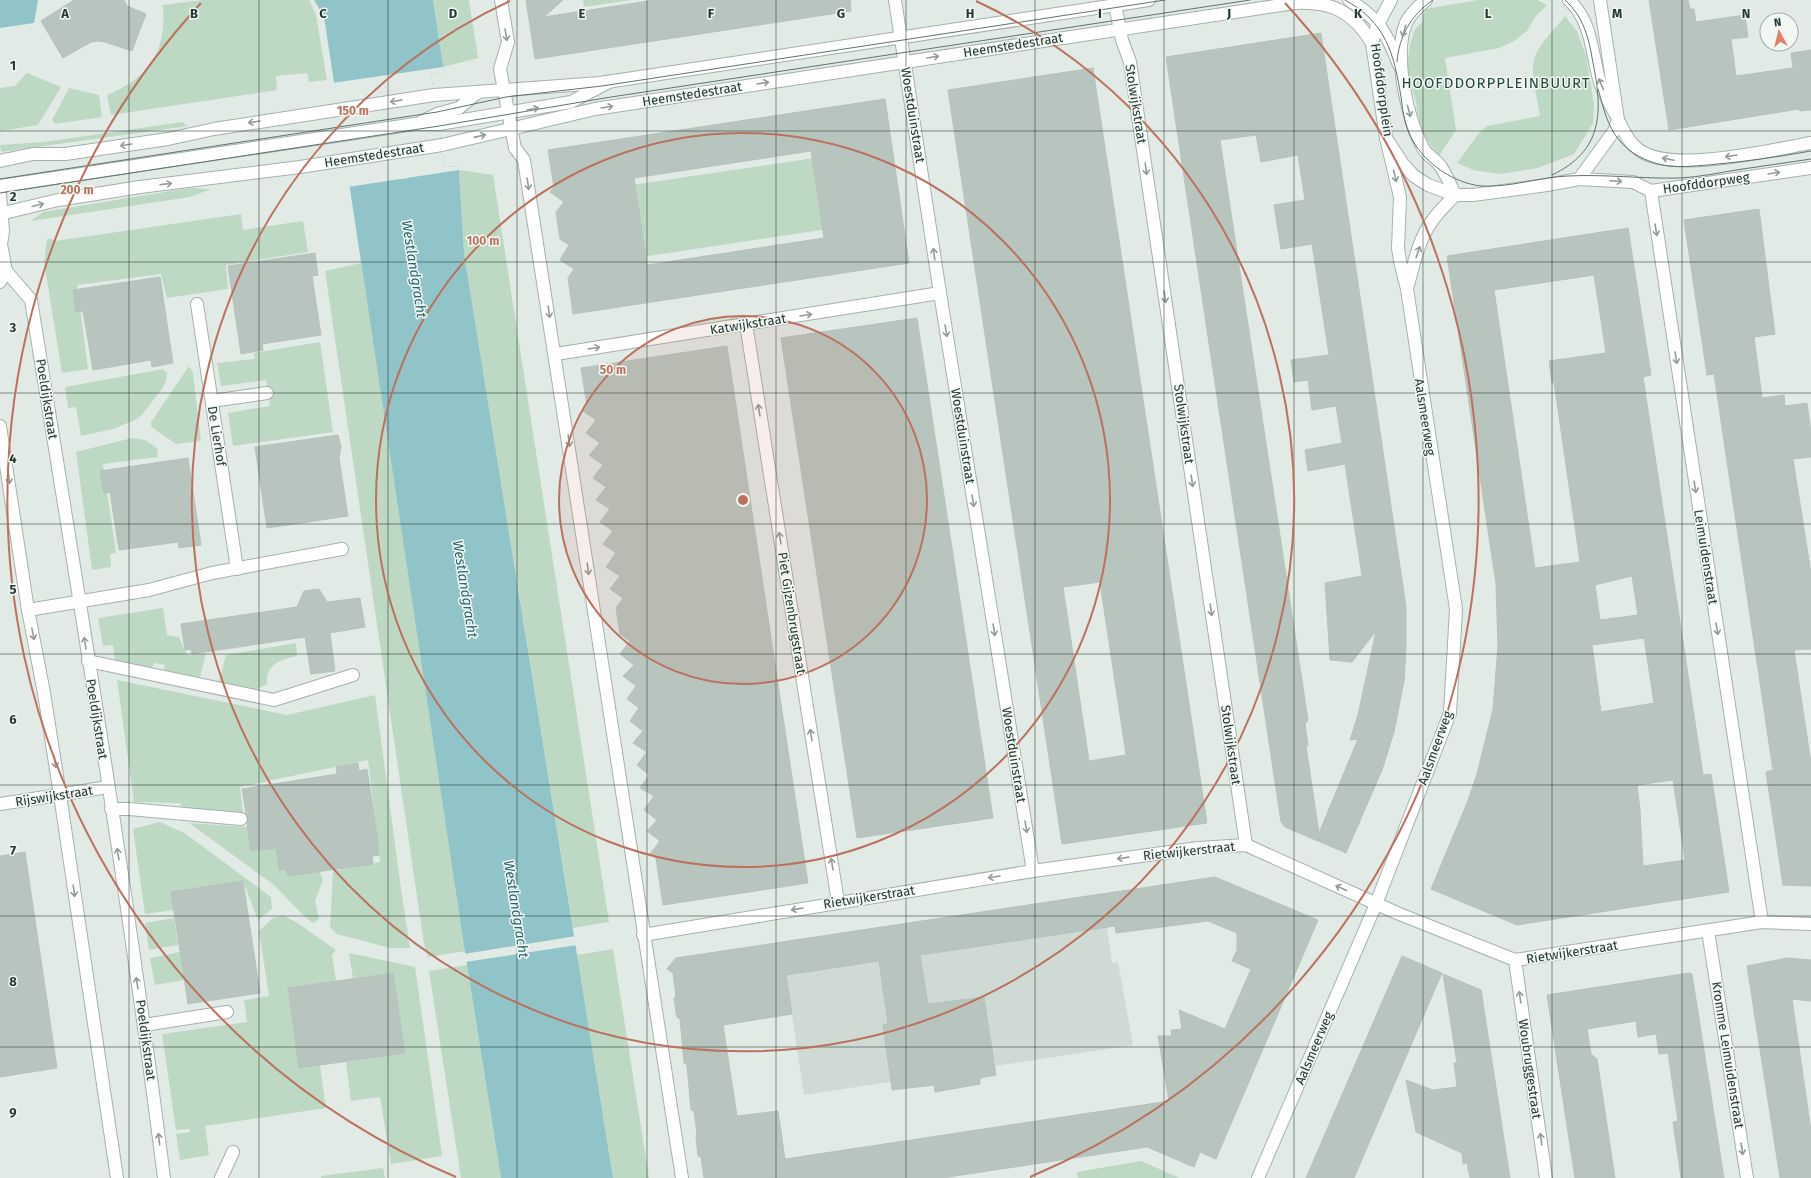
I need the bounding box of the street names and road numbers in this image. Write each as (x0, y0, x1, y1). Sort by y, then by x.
street label: Heemstedestraat (962, 30, 1064, 60)
street label: Hoofddorpplein (1368, 42, 1396, 138)
street label: Stolwijkstraat (1122, 63, 1150, 145)
street label: Woestduinstraat (898, 66, 928, 164)
street label: Heemstedestraat (641, 79, 743, 109)
street label: Heemstedestraat (323, 140, 425, 170)
street label: Hoofddorpweg (1662, 169, 1751, 197)
street label: Katwijkstraat (709, 311, 787, 337)
street label: Poeldijkstraat (33, 358, 61, 441)
street label: Aalsmeerweg (1412, 377, 1439, 457)
street label: Stolwijkstraat (1171, 383, 1197, 465)
street label: Woestduinstraat (948, 387, 978, 485)
street label: De Lierhof (205, 405, 229, 469)
street label: Leimuidenstraat (1691, 508, 1721, 606)
street label: Piet Gijzenbrugstraat (775, 551, 809, 675)
street label: Poeldijkstraat (83, 678, 111, 761)
street label: Stolwijkstraat (1218, 704, 1244, 786)
street label: Woestduinstraat (999, 706, 1029, 804)
street label: Aalsmeerweg (1415, 709, 1455, 787)
street label: Rijswijkstraat (14, 782, 94, 810)
street label: Rietwijkerstraat (1142, 839, 1236, 863)
street label: Rietwijkerstraat (822, 882, 916, 912)
street label: Rietwijkerstraat (1525, 937, 1619, 967)
street label: Kromme Leimuidenstraat (1709, 980, 1747, 1130)
street label: Poeldijkstraat (133, 999, 159, 1082)
street label: Aalsmeerweg (1292, 1009, 1336, 1087)
street label: Woubruggestraat (1516, 1018, 1544, 1120)

